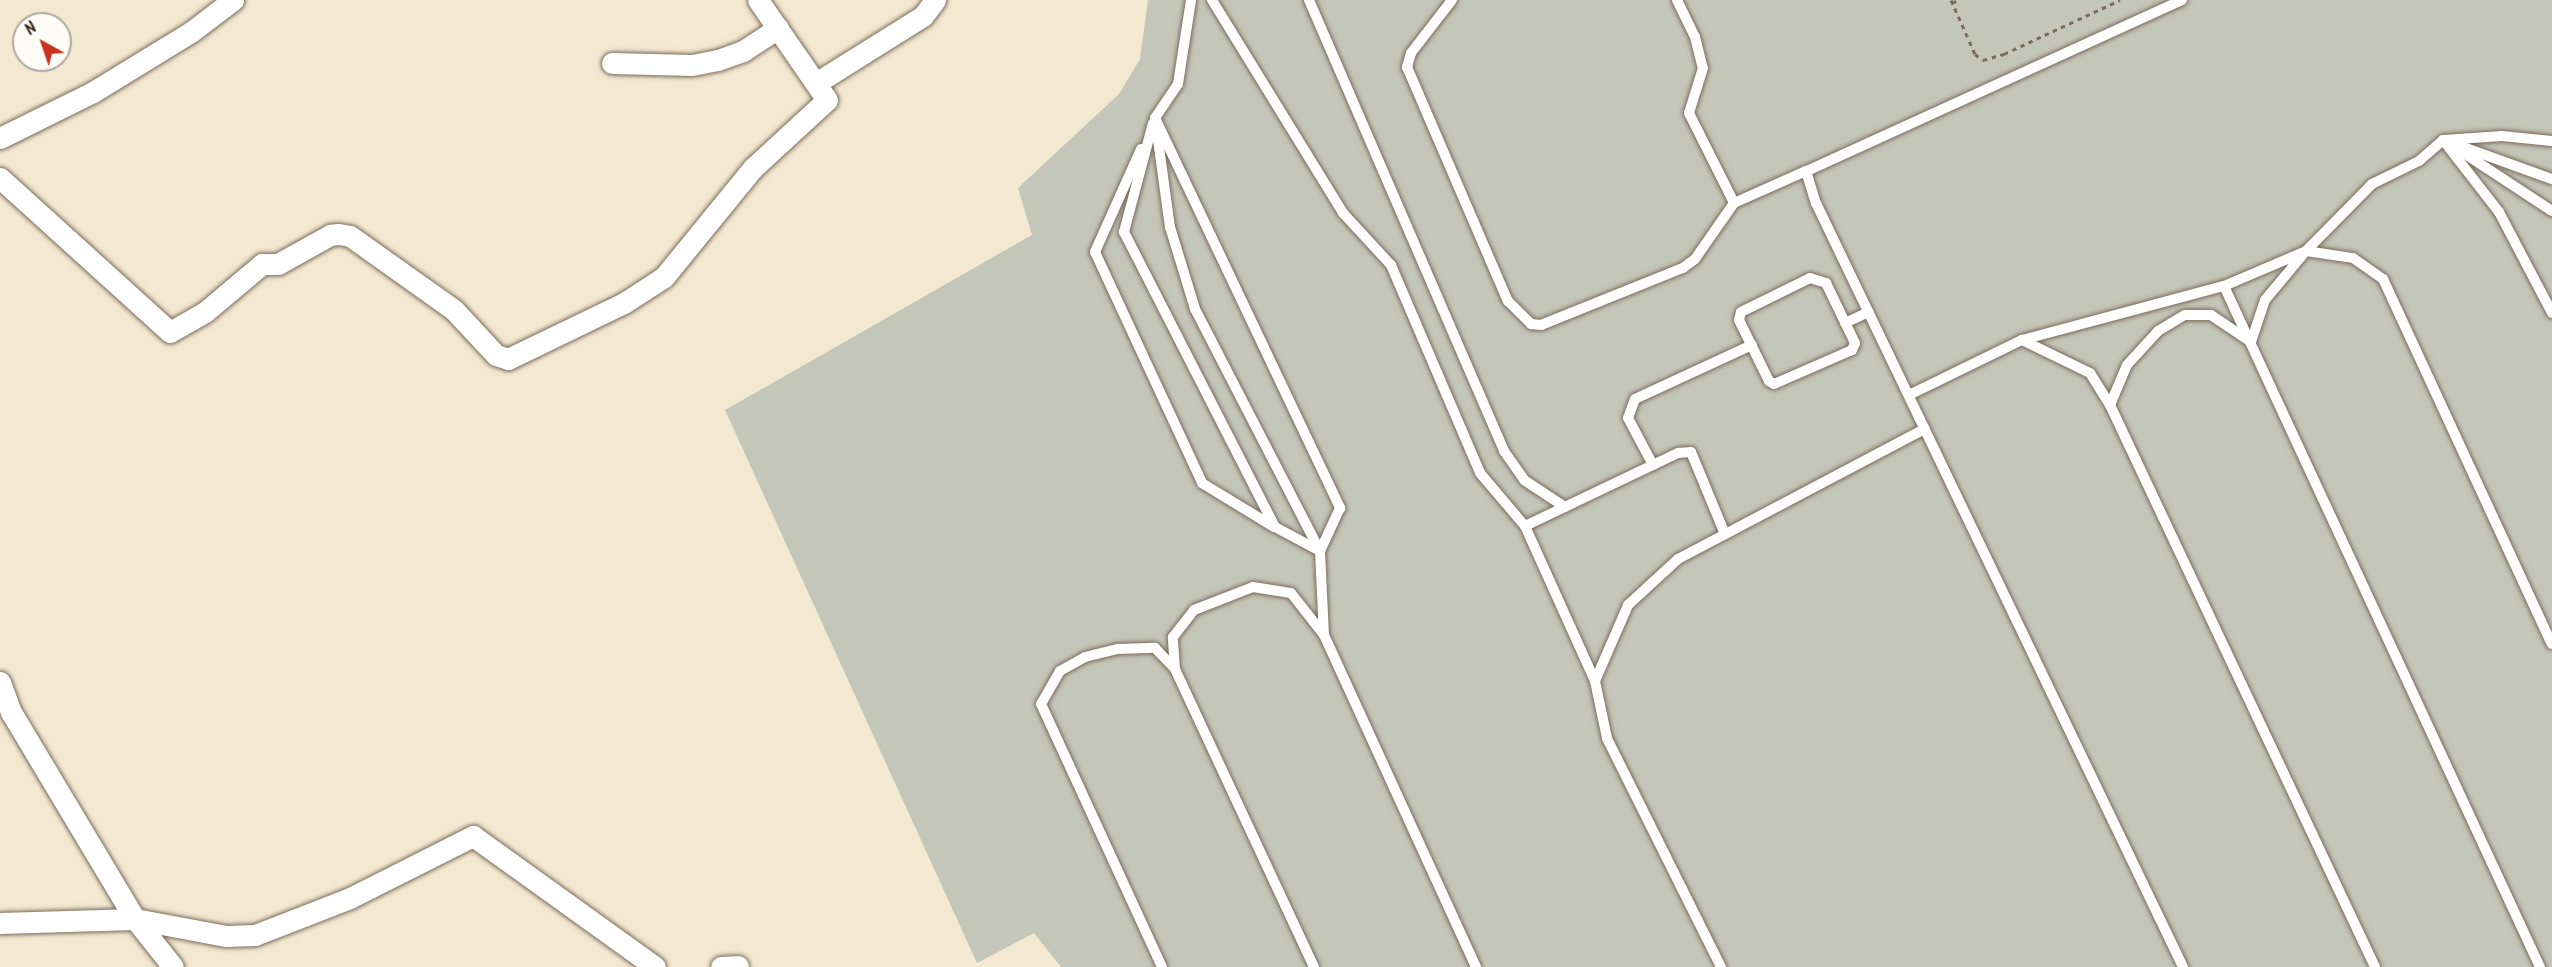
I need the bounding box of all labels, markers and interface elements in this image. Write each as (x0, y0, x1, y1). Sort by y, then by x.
north arrow (12, 12, 72, 72)
text: N (19, 17, 43, 42)

